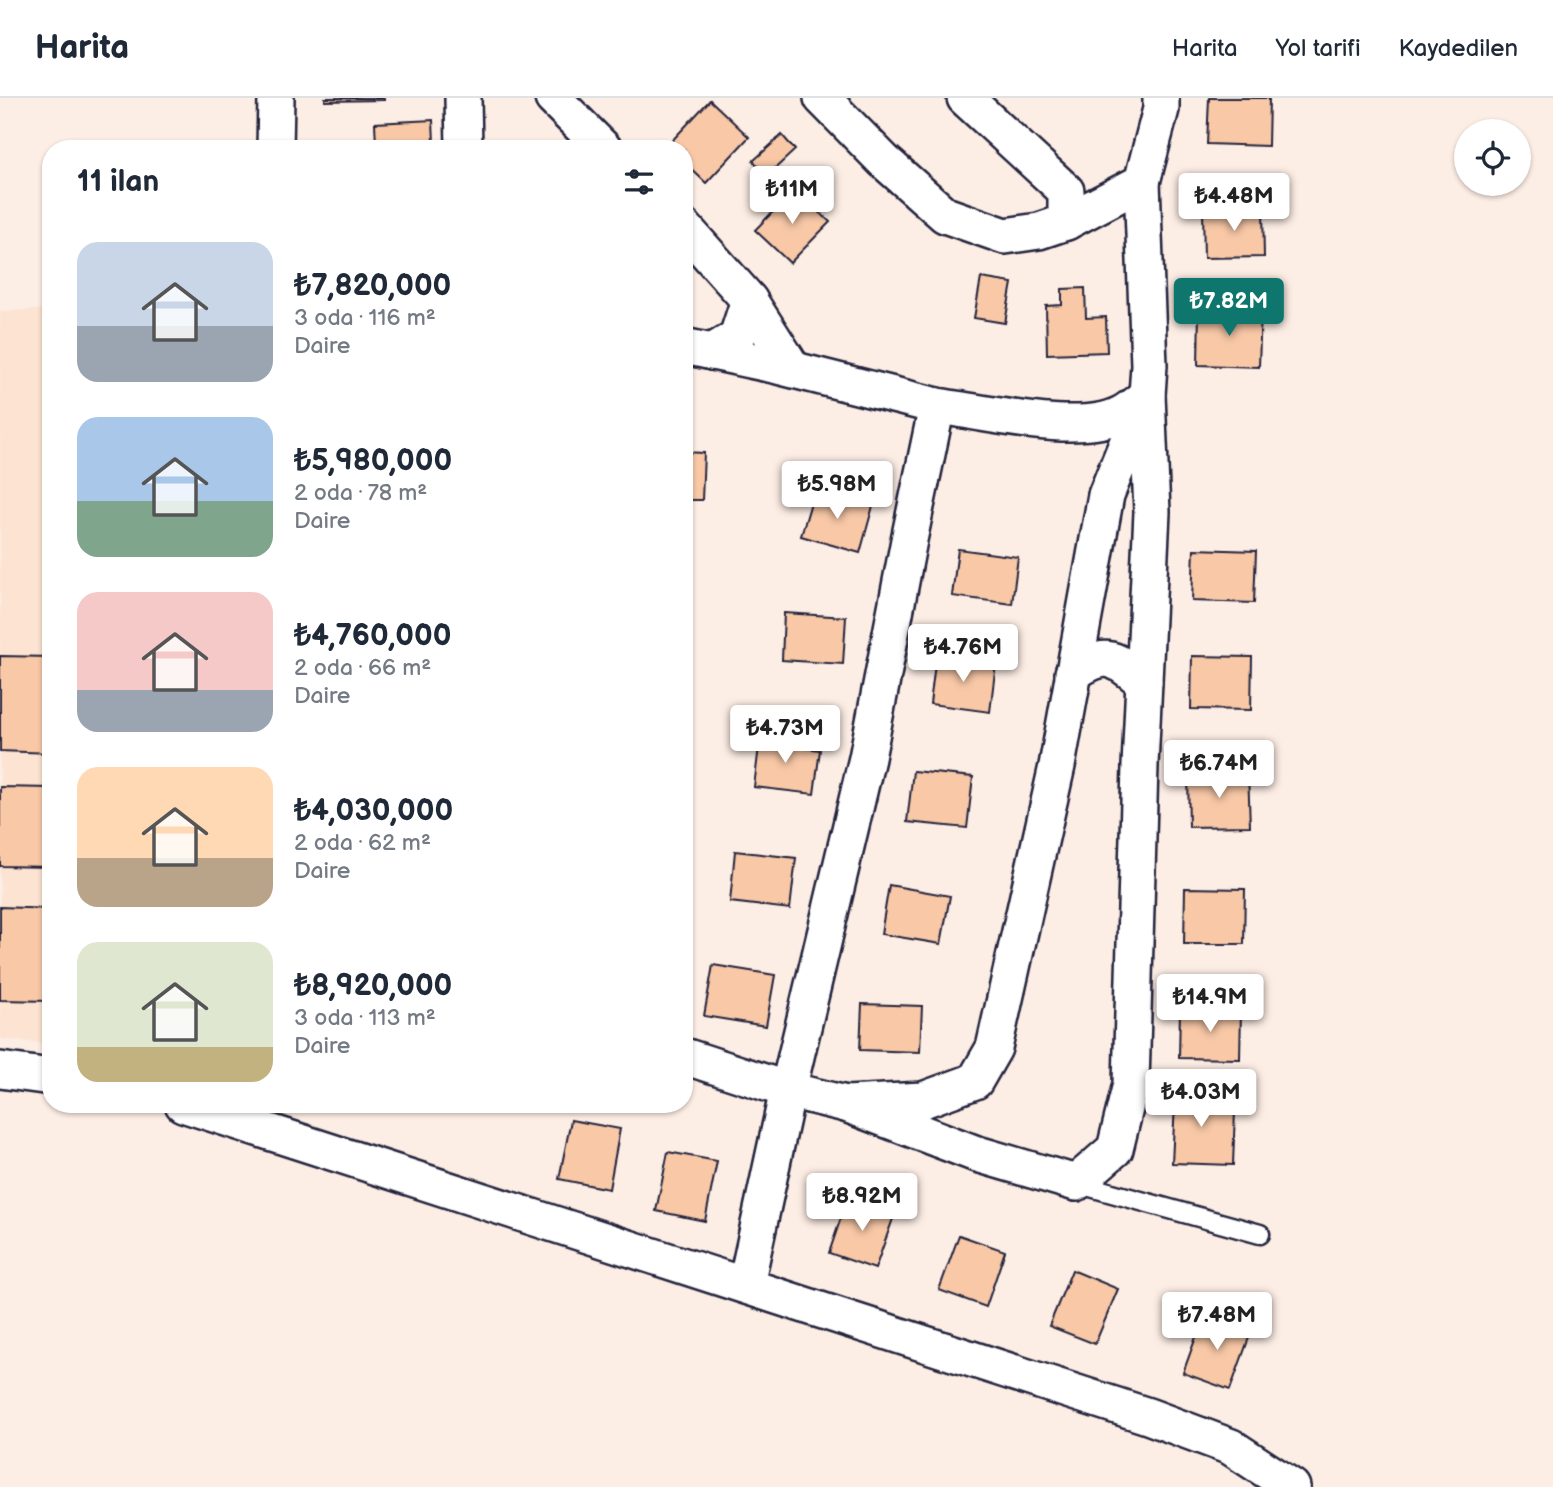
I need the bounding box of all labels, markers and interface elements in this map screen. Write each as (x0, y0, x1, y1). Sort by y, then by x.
text: Harita (35, 28, 129, 68)
text: Harita (1172, 34, 1237, 63)
text: Yol tarifi (1275, 34, 1361, 63)
text: Kaydedilen (1399, 34, 1518, 63)
map controls (1454, 119, 1531, 196)
button: locate (1454, 119, 1531, 196)
icon: filters (620, 163, 658, 201)
text: 11 ilan (77, 164, 159, 200)
pin: ₺11M (751, 166, 833, 226)
pin: ₺4.48M (1177, 174, 1291, 233)
text: ₺11M (766, 175, 818, 203)
text: ₺4.48M (1195, 182, 1273, 210)
text: ₺7,820,000 (294, 268, 451, 304)
icon: home (133, 270, 217, 354)
pin: ₺7.82M (1172, 278, 1286, 338)
text: ₺7.82M (1190, 287, 1268, 315)
text: 3 oda · 116 m² (294, 304, 436, 332)
text: Daire (294, 332, 350, 360)
text: ₺5,980,000 (294, 443, 452, 479)
icon: home (133, 445, 217, 529)
pin: ₺5.98M (780, 462, 894, 521)
text: ₺5.98M (798, 470, 876, 498)
text: 2 oda · 78 m² (294, 479, 427, 507)
text: Daire (294, 507, 350, 535)
text: ₺4,760,000 (294, 618, 451, 654)
icon: home (133, 620, 217, 704)
pin: ₺4.76M (906, 624, 1020, 684)
text: ₺4.76M (924, 633, 1002, 661)
text: 2 oda · 66 m² (294, 654, 431, 682)
text: Daire (294, 682, 350, 710)
pin: ₺4.73M (728, 706, 842, 765)
text: ₺4.73M (746, 714, 824, 742)
pin: ₺6.74M (1162, 740, 1276, 800)
text: ₺6.74M (1180, 749, 1258, 777)
text: ₺4,030,000 (294, 793, 453, 829)
icon: home (133, 795, 217, 879)
text: 2 oda · 62 m² (294, 829, 431, 857)
text: Daire (294, 857, 350, 885)
text: ₺8,920,000 (294, 968, 452, 1004)
icon: home (133, 970, 217, 1054)
pin: ₺14.9M (1153, 974, 1267, 1034)
text: ₺14.9M (1173, 983, 1247, 1011)
text: 3 oda · 113 m² (294, 1004, 436, 1032)
text: Daire (294, 1032, 350, 1060)
pin: ₺4.03M (1144, 1070, 1258, 1129)
text: ₺4.03M (1161, 1078, 1241, 1106)
pin: ₺8.92M (805, 1174, 919, 1233)
text: ₺8.92M (822, 1182, 902, 1210)
pin: ₺7.48M (1160, 1292, 1274, 1352)
text: ₺7.48M (1178, 1301, 1256, 1329)

